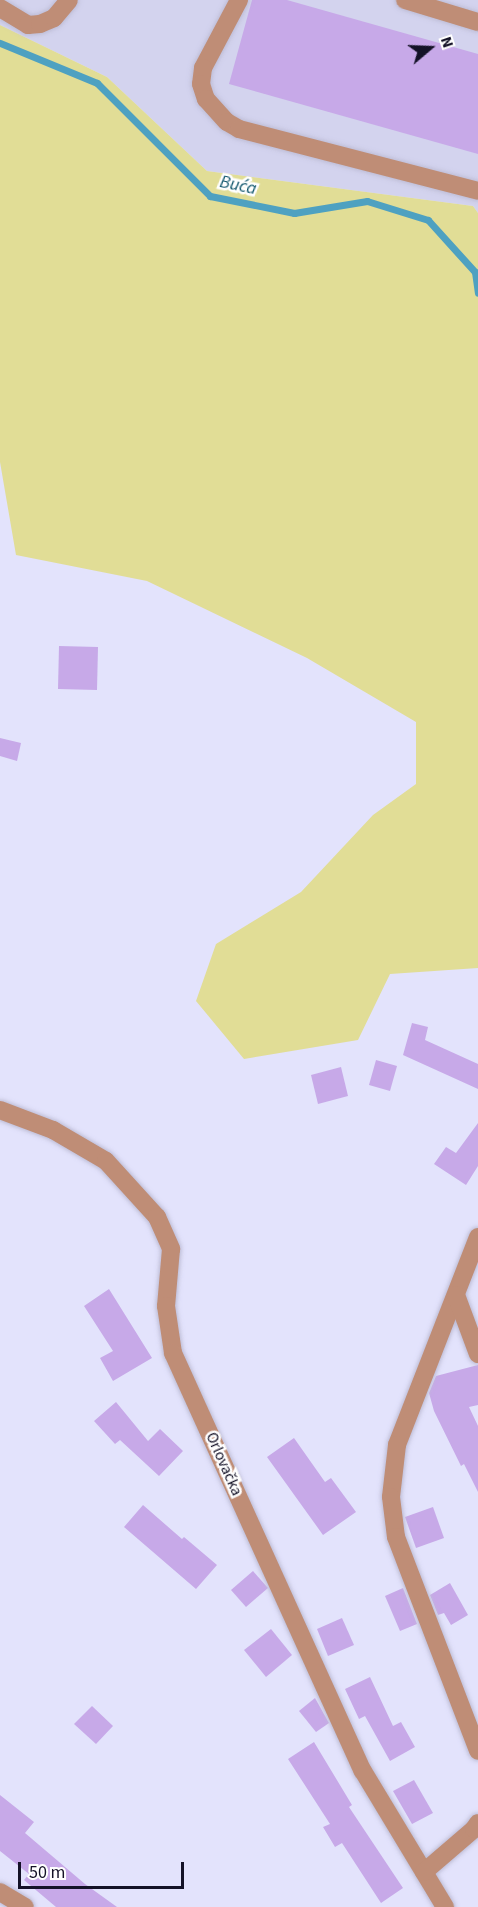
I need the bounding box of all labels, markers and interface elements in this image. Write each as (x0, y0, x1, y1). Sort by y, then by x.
north arrow (400, 18, 460, 78)
text: N (435, 34, 459, 51)
water label: Buća (218, 172, 258, 200)
street label: Orlovačka (202, 1429, 246, 1499)
scale bar (21, 1850, 188, 1888)
text: 50 m (29, 1860, 65, 1885)

